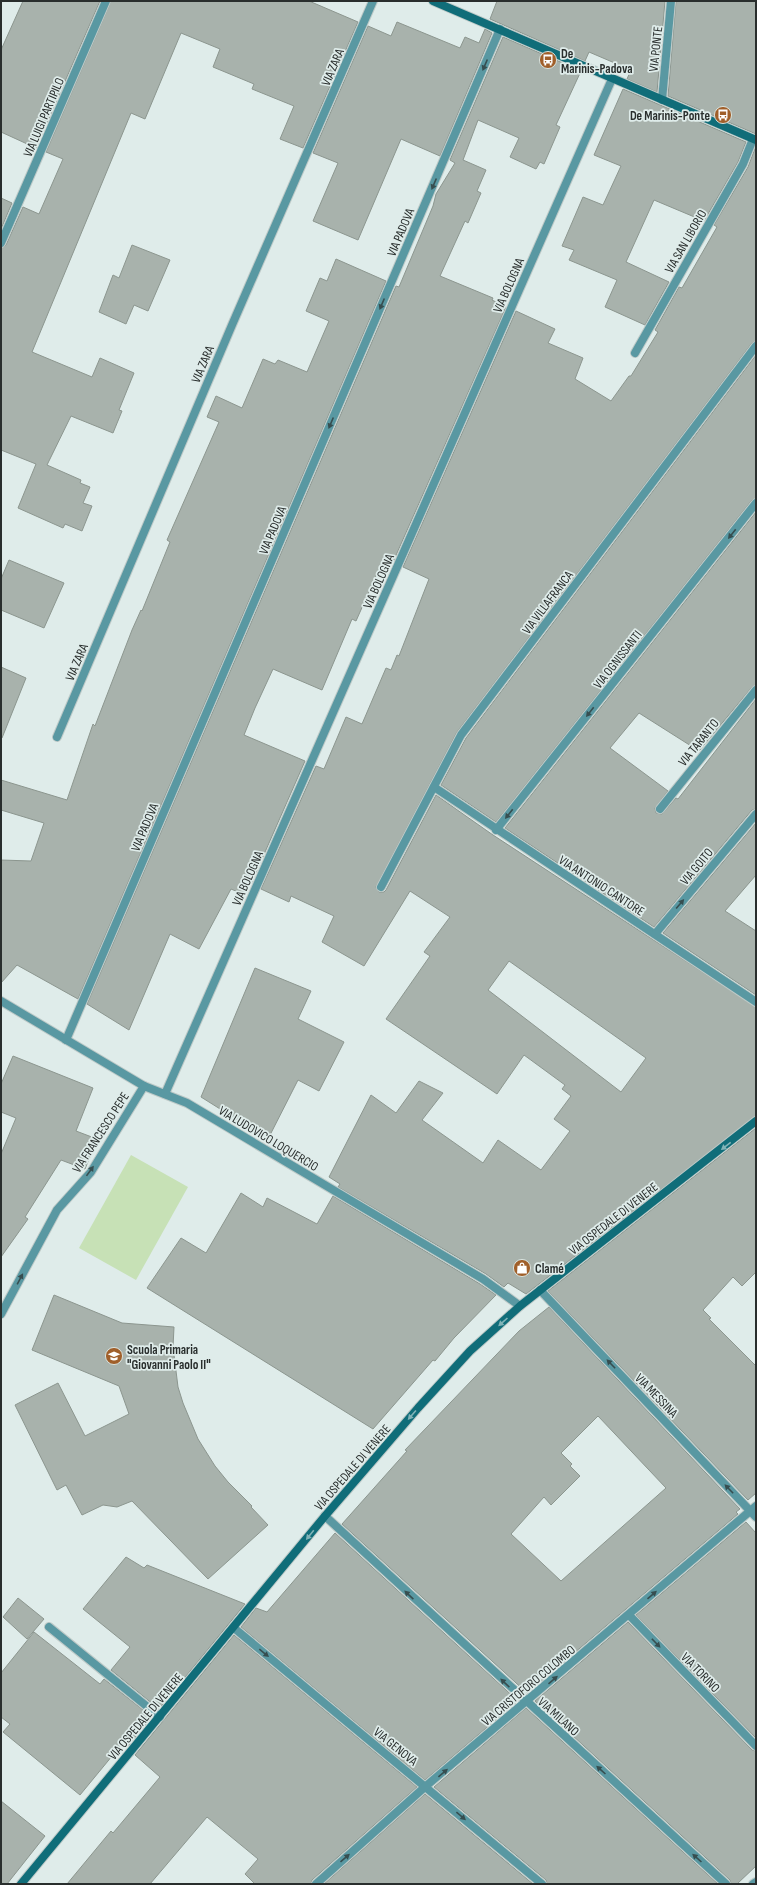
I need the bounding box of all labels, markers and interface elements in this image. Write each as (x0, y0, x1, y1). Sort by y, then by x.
street label: VIA PONTE (646, 26, 666, 72)
street label: VIA ZARA (318, 46, 348, 88)
place label: De Marinis-Padova (561, 46, 632, 77)
bus stop icon: De Marinis-Padova (538, 50, 558, 70)
one-way arrow (482, 59, 488, 70)
street label: VIA LUIGI PARTIPILO (20, 75, 68, 159)
bus stop icon: De Marinis-Ponte (713, 105, 733, 125)
place label: De Marinis-Ponte (630, 108, 710, 124)
one-way arrow (430, 179, 436, 191)
street label: VIA PADOVA (384, 206, 418, 259)
street label: VIA SAN LIBORIO (661, 207, 710, 276)
street label: VIA BOLOGNA (490, 255, 528, 315)
one-way arrow (379, 298, 385, 310)
street label: VIA ZARA (188, 343, 218, 385)
one-way arrow (328, 418, 334, 429)
street label: VIA PADOVA (256, 504, 290, 557)
one-way arrow (727, 528, 736, 539)
street label: VIA BOLOGNA (360, 551, 398, 611)
street label: VIA VILLAFRANCA (519, 567, 577, 637)
street label: VIA OGNISSANTI (590, 627, 645, 692)
street label: VIA ZARA (62, 641, 92, 683)
one-way arrow (585, 707, 594, 718)
street label: VIA TARANTO (675, 716, 723, 769)
street label: VIA PADOVA (128, 801, 162, 854)
one-way arrow (505, 808, 513, 819)
street label: VIA GOITO (677, 845, 717, 888)
street label: VIA BOLOGNA (229, 848, 267, 908)
street label: VIA ANTONIO CANTORE (556, 852, 647, 919)
one-way arrow (676, 899, 685, 909)
street label: VIA FRANCESCO PEPE (69, 1089, 133, 1176)
street label: VIA LUDOVICO LOQUERCIO (216, 1103, 321, 1175)
one-way arrow (720, 1142, 731, 1150)
one-way arrow (86, 1166, 95, 1177)
street label: VIA OSPEDALE DI VENERE (566, 1179, 661, 1258)
shop icon: Clamé (512, 1258, 532, 1278)
place label: Clamé (535, 1261, 564, 1277)
one-way arrow (16, 1274, 23, 1285)
one-way arrow (498, 1317, 508, 1326)
place label: Scuola Primaria "Giovanni Paolo II" (127, 1342, 211, 1373)
school or university icon: Scuola Primaria "Giovanni Paolo II" (104, 1346, 124, 1366)
one-way arrow (606, 1359, 616, 1369)
street label: VIA MESSINA (631, 1370, 681, 1421)
one-way arrow (408, 1410, 417, 1420)
street label: VIA OSPEDALE DI VENERE (311, 1421, 394, 1514)
one-way arrow (724, 1484, 734, 1494)
one-way arrow (305, 1529, 314, 1540)
one-way arrow (404, 1590, 414, 1599)
one-way arrow (646, 1591, 657, 1600)
one-way arrow (652, 1638, 661, 1648)
street label: VIA CRISTOFORO COLOMBO (479, 1642, 579, 1730)
one-way arrow (259, 1648, 269, 1657)
street label: VIA TORINO (677, 1649, 723, 1696)
street label: VIA OSPEDALE DI VENERE (105, 1670, 187, 1763)
one-way arrow (548, 1675, 558, 1685)
one-way arrow (500, 1678, 510, 1688)
street label: VIA MILANO (534, 1694, 582, 1739)
street label: VIA GENOVA (370, 1724, 421, 1770)
one-way arrow (596, 1766, 606, 1775)
one-way arrow (437, 1768, 448, 1777)
one-way arrow (456, 1811, 467, 1820)
one-way arrow (692, 1853, 702, 1862)
one-way arrow (340, 1854, 350, 1863)

